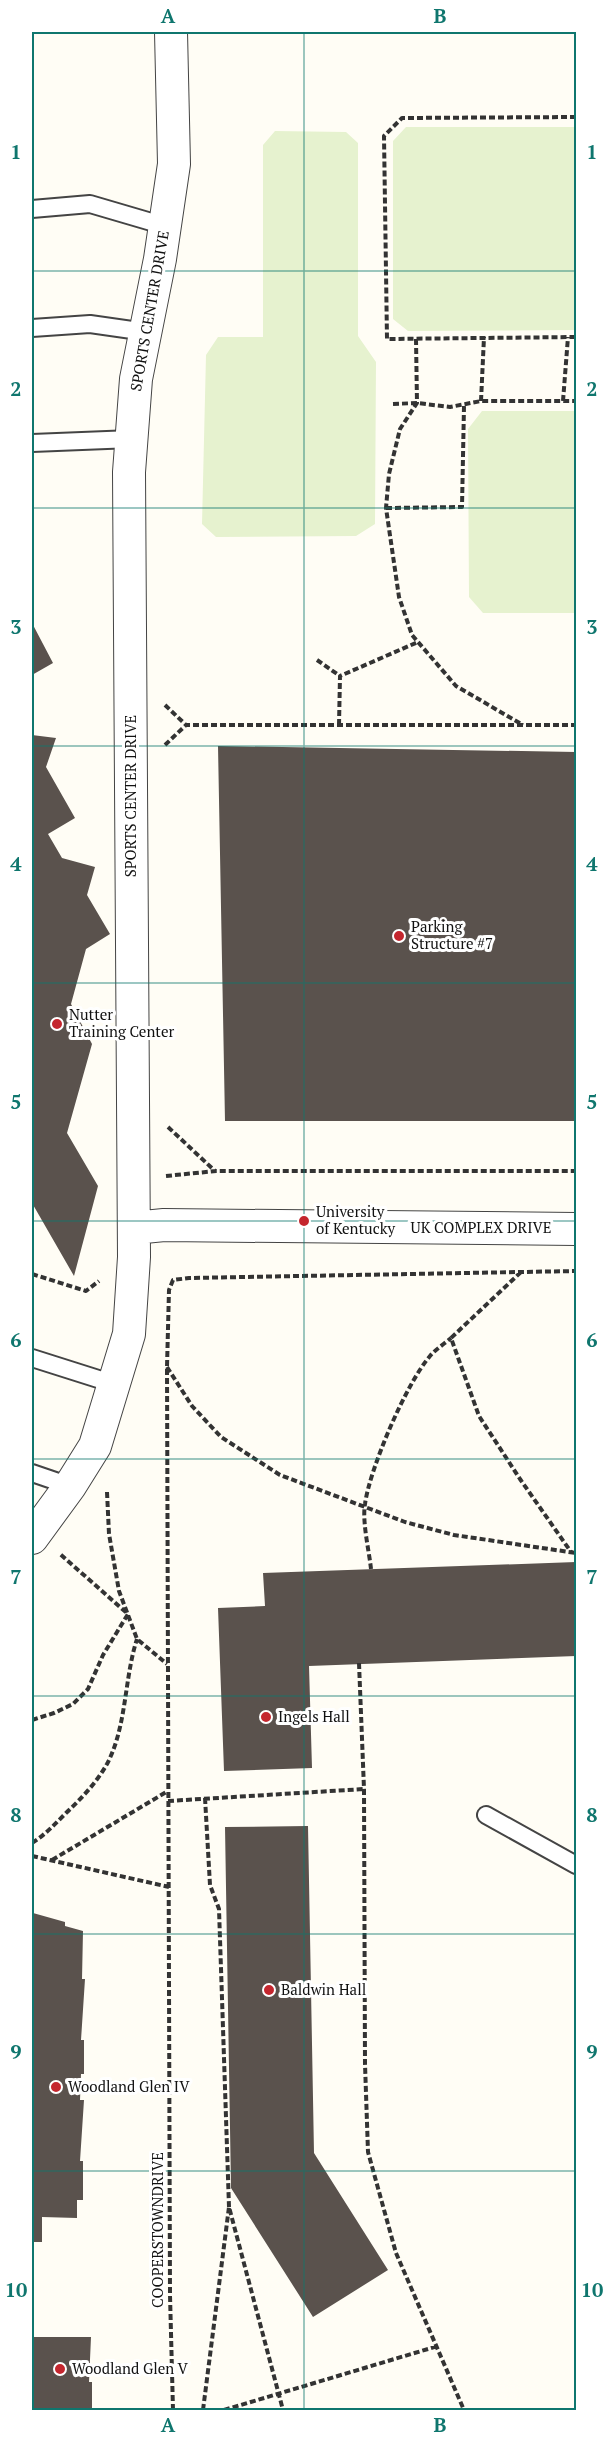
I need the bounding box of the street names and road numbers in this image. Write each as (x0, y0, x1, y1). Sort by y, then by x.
street label: SPORTS CENTER DRIVE (125, 229, 173, 393)
street label: SPORTS CENTER DRIVE (120, 715, 140, 877)
street label: UK COMPLEX DRIVE (411, 1217, 551, 1237)
street label: COOPERSTOWNDRIVE (147, 2152, 167, 2308)

